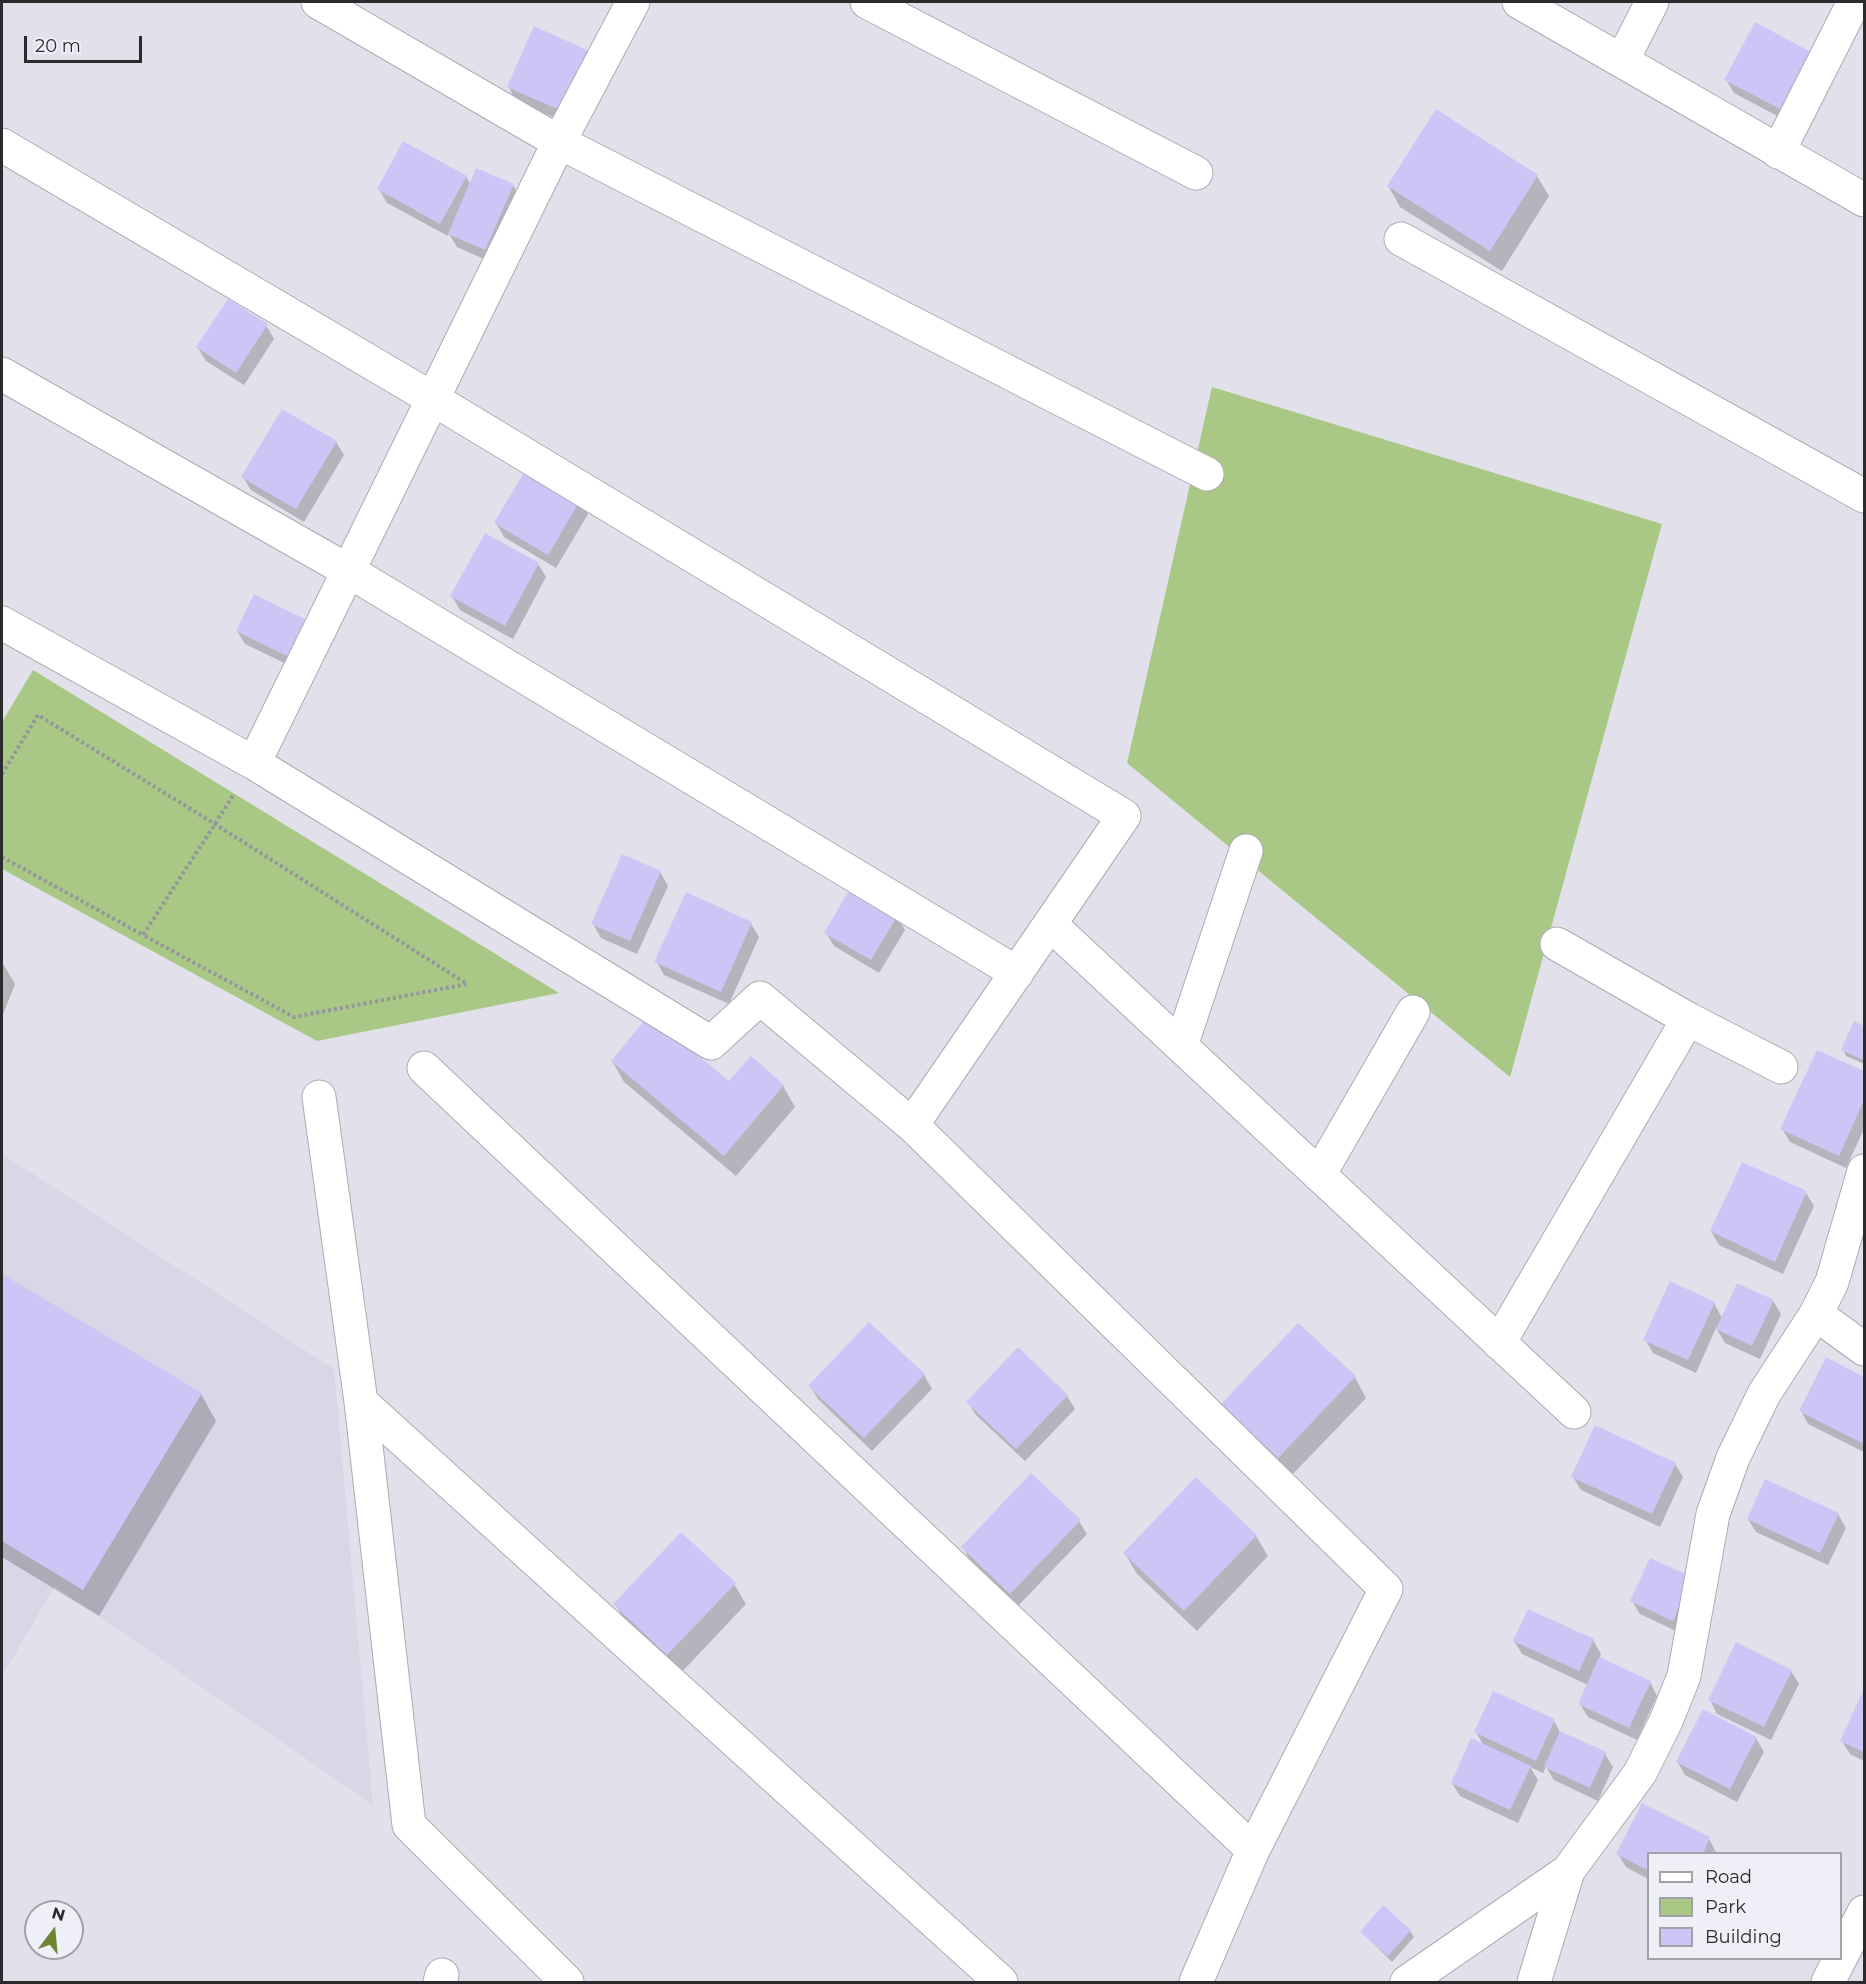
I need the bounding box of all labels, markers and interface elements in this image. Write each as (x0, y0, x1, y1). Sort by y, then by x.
scale bar (27, 24, 146, 62)
text: 20 m (35, 35, 81, 57)
legend (1647, 1852, 1842, 1960)
text: Road (1705, 1866, 1752, 1888)
text: Park (1705, 1896, 1746, 1918)
north arrow (24, 1900, 84, 1960)
text: N (50, 1903, 67, 1925)
text: Building (1705, 1926, 1782, 1948)

